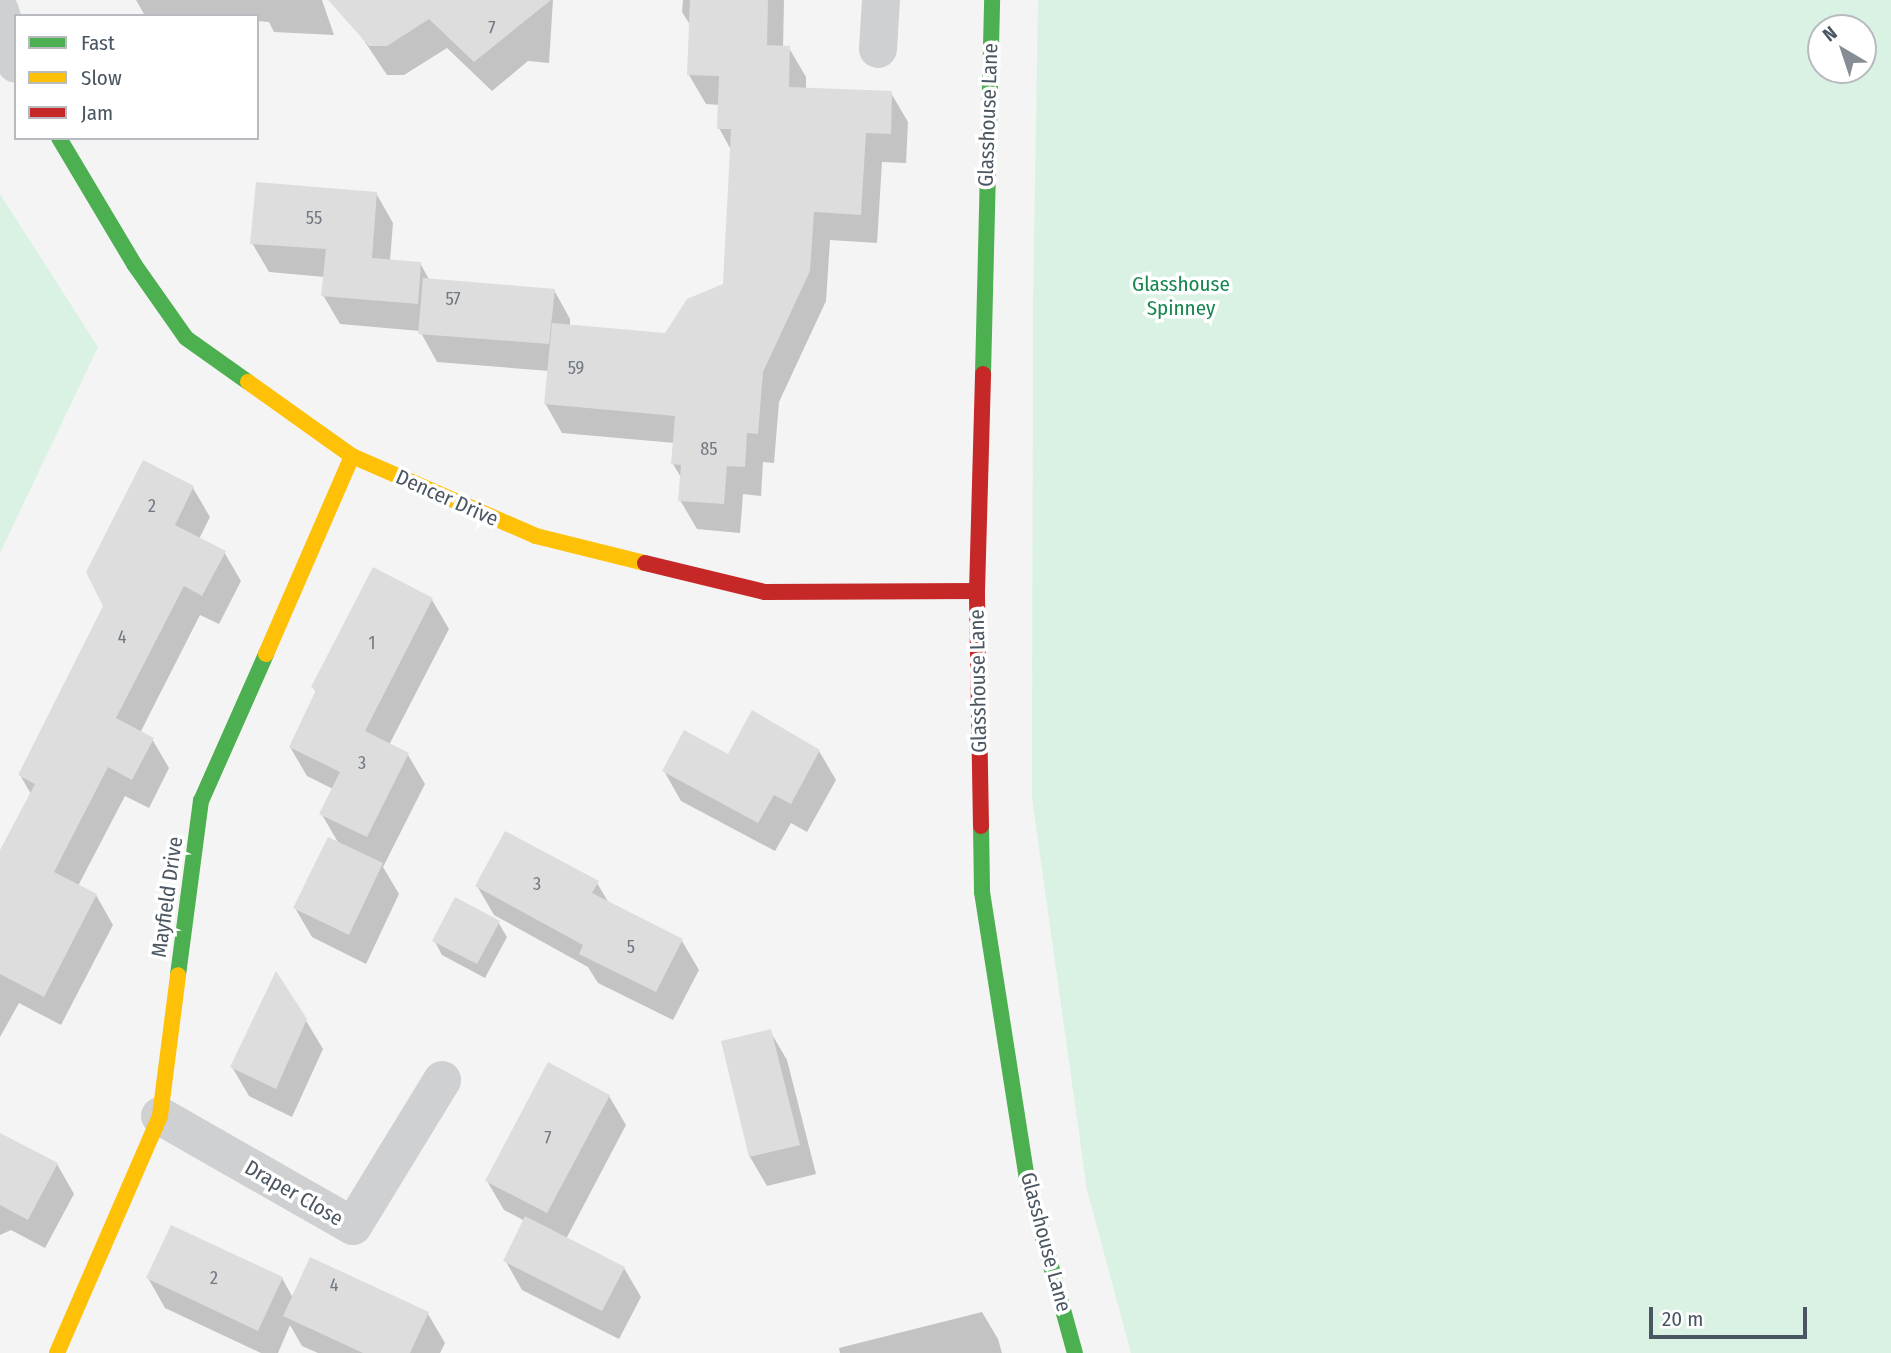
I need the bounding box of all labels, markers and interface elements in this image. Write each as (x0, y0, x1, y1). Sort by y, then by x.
legend (14, 14, 259, 140)
north arrow (1807, 14, 1877, 84)
house number: 7 (488, 17, 496, 39)
text: N (1818, 21, 1841, 46)
text: Fast (81, 30, 115, 56)
street label: Glasshouse Lane (973, 43, 1003, 187)
text: Slow (81, 65, 122, 91)
text: Jam (81, 100, 113, 126)
house number: 55 (306, 207, 322, 229)
park label: Glasshouse Spinney (1132, 271, 1230, 321)
house number: 57 (445, 288, 461, 310)
house number: 59 (568, 357, 584, 379)
house number: 85 (700, 438, 718, 460)
street label: Dencer Drive (392, 464, 502, 532)
house number: 2 (148, 495, 156, 517)
street label: Glasshouse Lane (964, 609, 992, 753)
house number: 4 (118, 626, 126, 648)
house number: 1 (368, 632, 376, 654)
house number: 3 (358, 752, 366, 774)
street label: Mayfield Drive (146, 835, 188, 959)
house number: 3 (533, 873, 541, 895)
house number: 5 (627, 936, 635, 958)
house number: 7 (544, 1127, 552, 1149)
street label: Draper Close (240, 1155, 348, 1231)
street label: Glasshouse Lane (1015, 1169, 1077, 1315)
house number: 2 (210, 1267, 218, 1289)
house number: 4 (330, 1274, 338, 1296)
scale bar (1653, 1294, 1811, 1338)
text: 20 m (1662, 1306, 1703, 1332)

